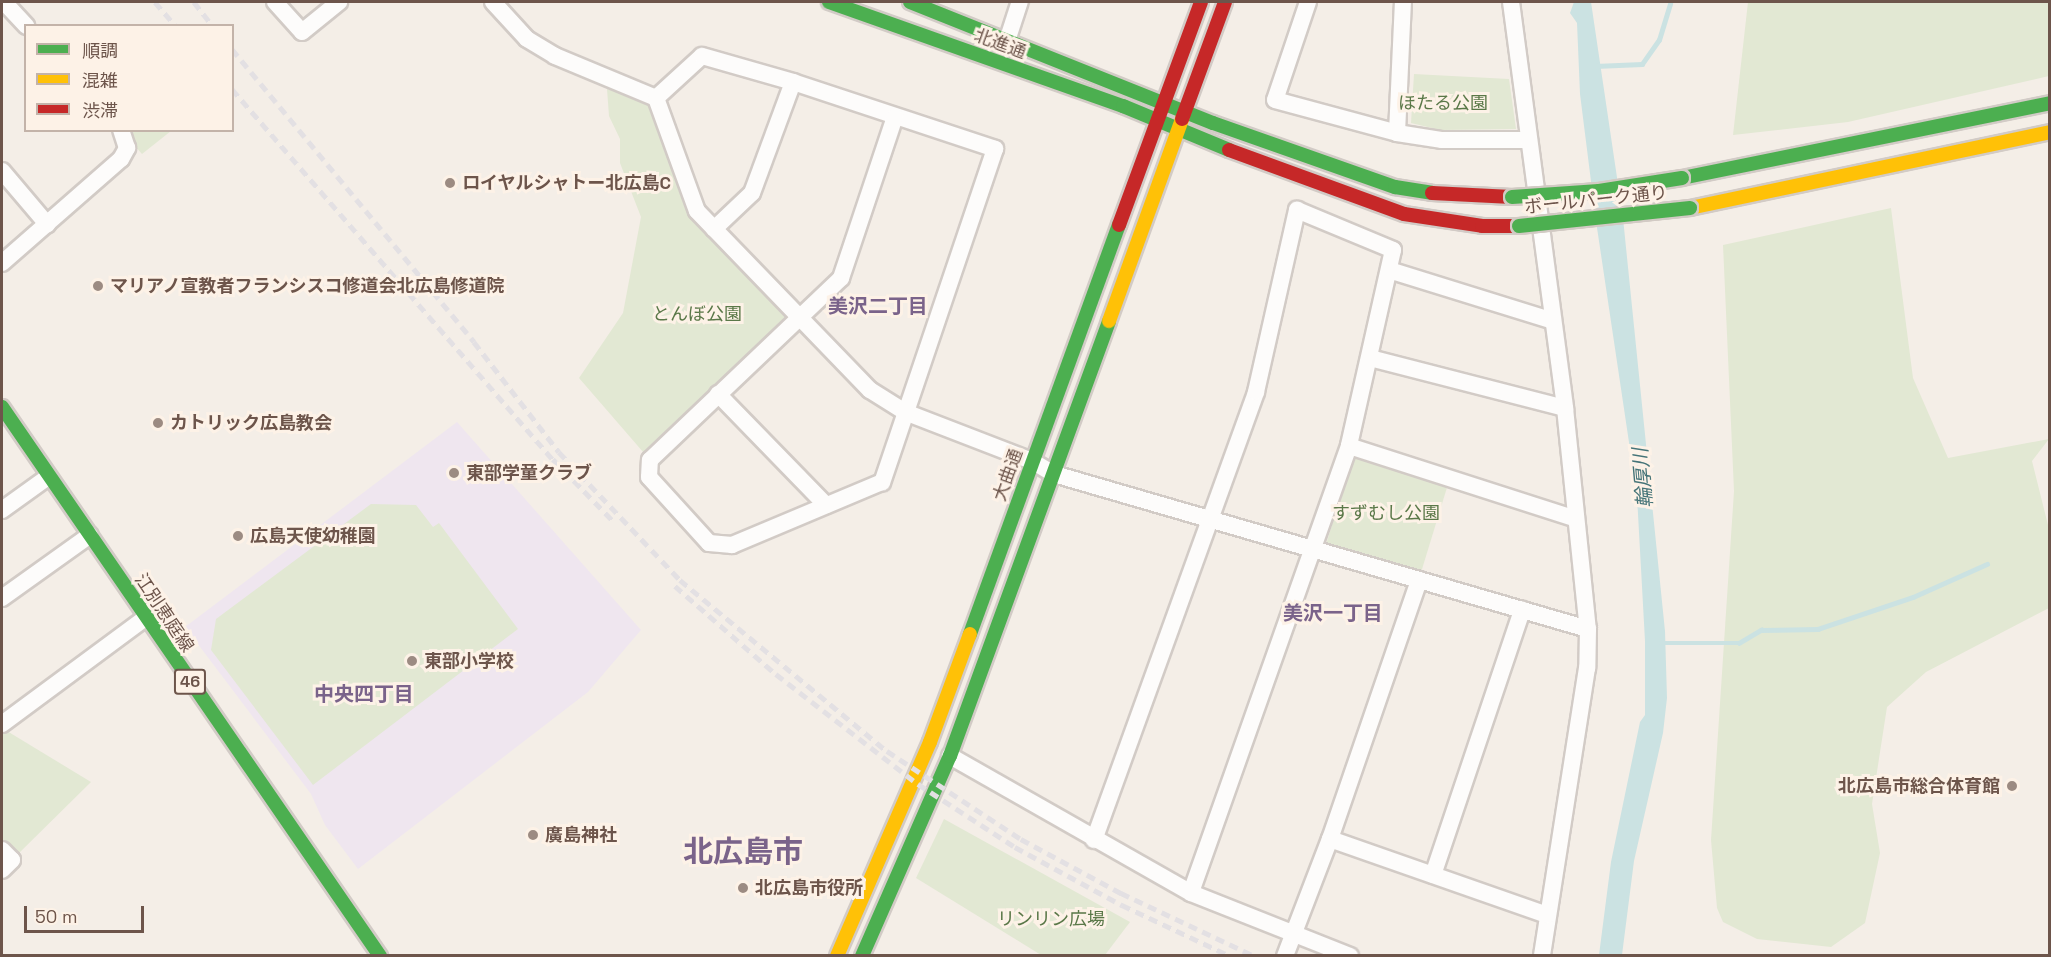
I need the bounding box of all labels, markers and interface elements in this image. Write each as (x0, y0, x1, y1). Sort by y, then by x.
legend (24, 24, 234, 132)
street label: 北進通 (971, 25, 1029, 63)
text: 順調 (82, 39, 118, 62)
text: 混雑 (82, 69, 118, 92)
park label: ほたる公園 (1398, 92, 1488, 114)
text: 渋滞 (82, 99, 118, 122)
place label: ロイヤルシャトー北広島C (462, 172, 672, 194)
marker: ロイヤルシャトー北広島C (443, 176, 457, 190)
street label: ボールパーク通り (1523, 182, 1669, 218)
place label: マリアノ宣教者フランシスコ修道会北広島修道院 (110, 275, 506, 297)
marker: マリアノ宣教者フランシスコ修道会北広島修道院 (91, 279, 105, 293)
district label: 美沢二丁目 (828, 294, 928, 318)
park label: とんぼ公園 (652, 303, 742, 325)
place label: カトリック広島教会 (170, 412, 332, 434)
marker: カトリック広島教会 (151, 416, 165, 430)
street label: 大曲通 (989, 446, 1027, 504)
water label: 輪厚川 (1628, 447, 1658, 509)
place label: 東部学童クラブ (466, 462, 592, 484)
marker: 東部学童クラブ (447, 466, 461, 480)
park label: すずむし公園 (1332, 502, 1440, 524)
place label: 広島天使幼稚園 (250, 525, 376, 547)
marker: 広島天使幼稚園 (231, 529, 245, 543)
street label: 江別恵庭線 (130, 570, 198, 656)
district label: 美沢一丁目 (1283, 601, 1383, 625)
place label: 東部小学校 (424, 650, 514, 672)
marker: 東部小学校 (405, 654, 419, 668)
road number: 46 (174, 669, 207, 695)
district label: 中央四丁目 (314, 682, 414, 706)
place label: 北広島市総合体育館 (1838, 775, 2000, 797)
marker: 北広島市総合体育館 (2005, 779, 2019, 793)
place label: 廣島神社 (545, 824, 617, 846)
marker: 廣島神社 (526, 828, 540, 842)
district label: 北広島市 (683, 834, 803, 870)
place label: 北広島市役所 (755, 877, 863, 899)
marker: 北広島市役所 (736, 881, 750, 895)
scale bar (27, 894, 147, 932)
text: 50 m (35, 905, 77, 928)
park label: リンリン広場 (997, 908, 1105, 930)

